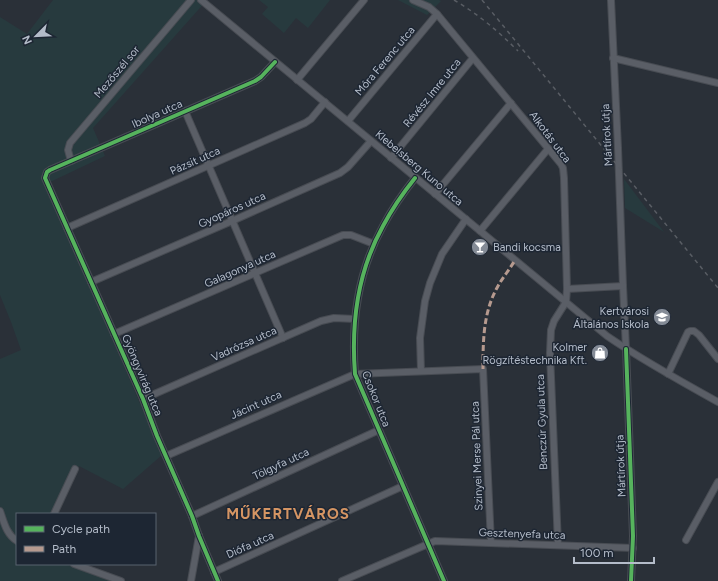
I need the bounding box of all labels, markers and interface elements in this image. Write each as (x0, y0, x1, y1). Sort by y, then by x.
north arrow (16, 16, 56, 56)
street label: Móra Ferenc utca (352, 24, 418, 98)
text: N (20, 33, 35, 46)
street label: Mezőszél sor (91, 43, 143, 101)
street label: Révész Imre utca (400, 56, 464, 130)
street label: Ibolya utca (130, 97, 184, 131)
street label: Mártírok útja (599, 104, 615, 166)
street label: Alkotás utca (526, 109, 574, 165)
street label: Klebelsberg Kuno utca (373, 128, 465, 208)
street label: Pázsit utca (168, 144, 222, 178)
street label: Gyopáros utca (196, 189, 268, 231)
bar icon: Bandi kocsma (470, 237, 490, 257)
place label: Bandi kocsma (493, 241, 561, 254)
street label: Galagonya utca (202, 247, 278, 291)
place label: Kertvárosi Általános Iskola (573, 305, 649, 331)
school or university icon: Kertvárosi Általános Iskola (652, 307, 672, 327)
street label: Vadrózsa utca (209, 324, 279, 364)
street label: Gyöngyvirág utca (119, 332, 165, 418)
place label: Kolmer Rögzítéstechnika Kft. (482, 341, 587, 367)
shop icon: Kolmer Rögzítéstechnika Kft. (590, 343, 610, 363)
street label: Csokor utca (359, 369, 393, 429)
street label: Benczúr Gyula utca (534, 374, 550, 470)
street label: Jácint utca (228, 388, 284, 422)
street label: Szinyei Merse Pál utca (469, 401, 485, 511)
street label: Mártírok útja (613, 435, 629, 497)
street label: Tölgyfa utca (251, 445, 311, 483)
district label: MŰKERTVÁROS (226, 505, 350, 523)
legend (16, 513, 156, 565)
text: Cycle path (52, 522, 110, 536)
street label: Gesztenyefa utca (478, 526, 566, 542)
street label: Diófa utca (224, 529, 276, 561)
scale bar (574, 539, 654, 565)
text: Path (52, 542, 76, 556)
text: 100 m (580, 546, 614, 560)

